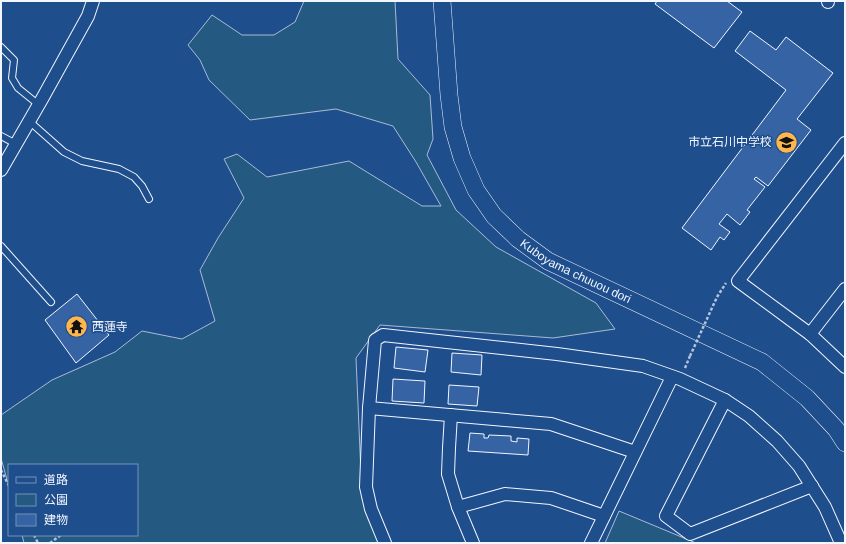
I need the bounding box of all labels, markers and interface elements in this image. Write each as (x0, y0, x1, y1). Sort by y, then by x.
school or university icon: 市立石川中学校 (774, 129, 800, 155)
place label: 市立石川中学校 (688, 135, 772, 149)
street label: Kuboyama chuuou dori (518, 236, 633, 306)
temple icon: 西蓮寺 (64, 314, 90, 340)
place label: 西蓮寺 (92, 320, 128, 334)
legend (8, 464, 138, 536)
text: 道路 (44, 473, 68, 487)
text: 公園 (44, 493, 68, 507)
text: 建物 (44, 513, 68, 527)

